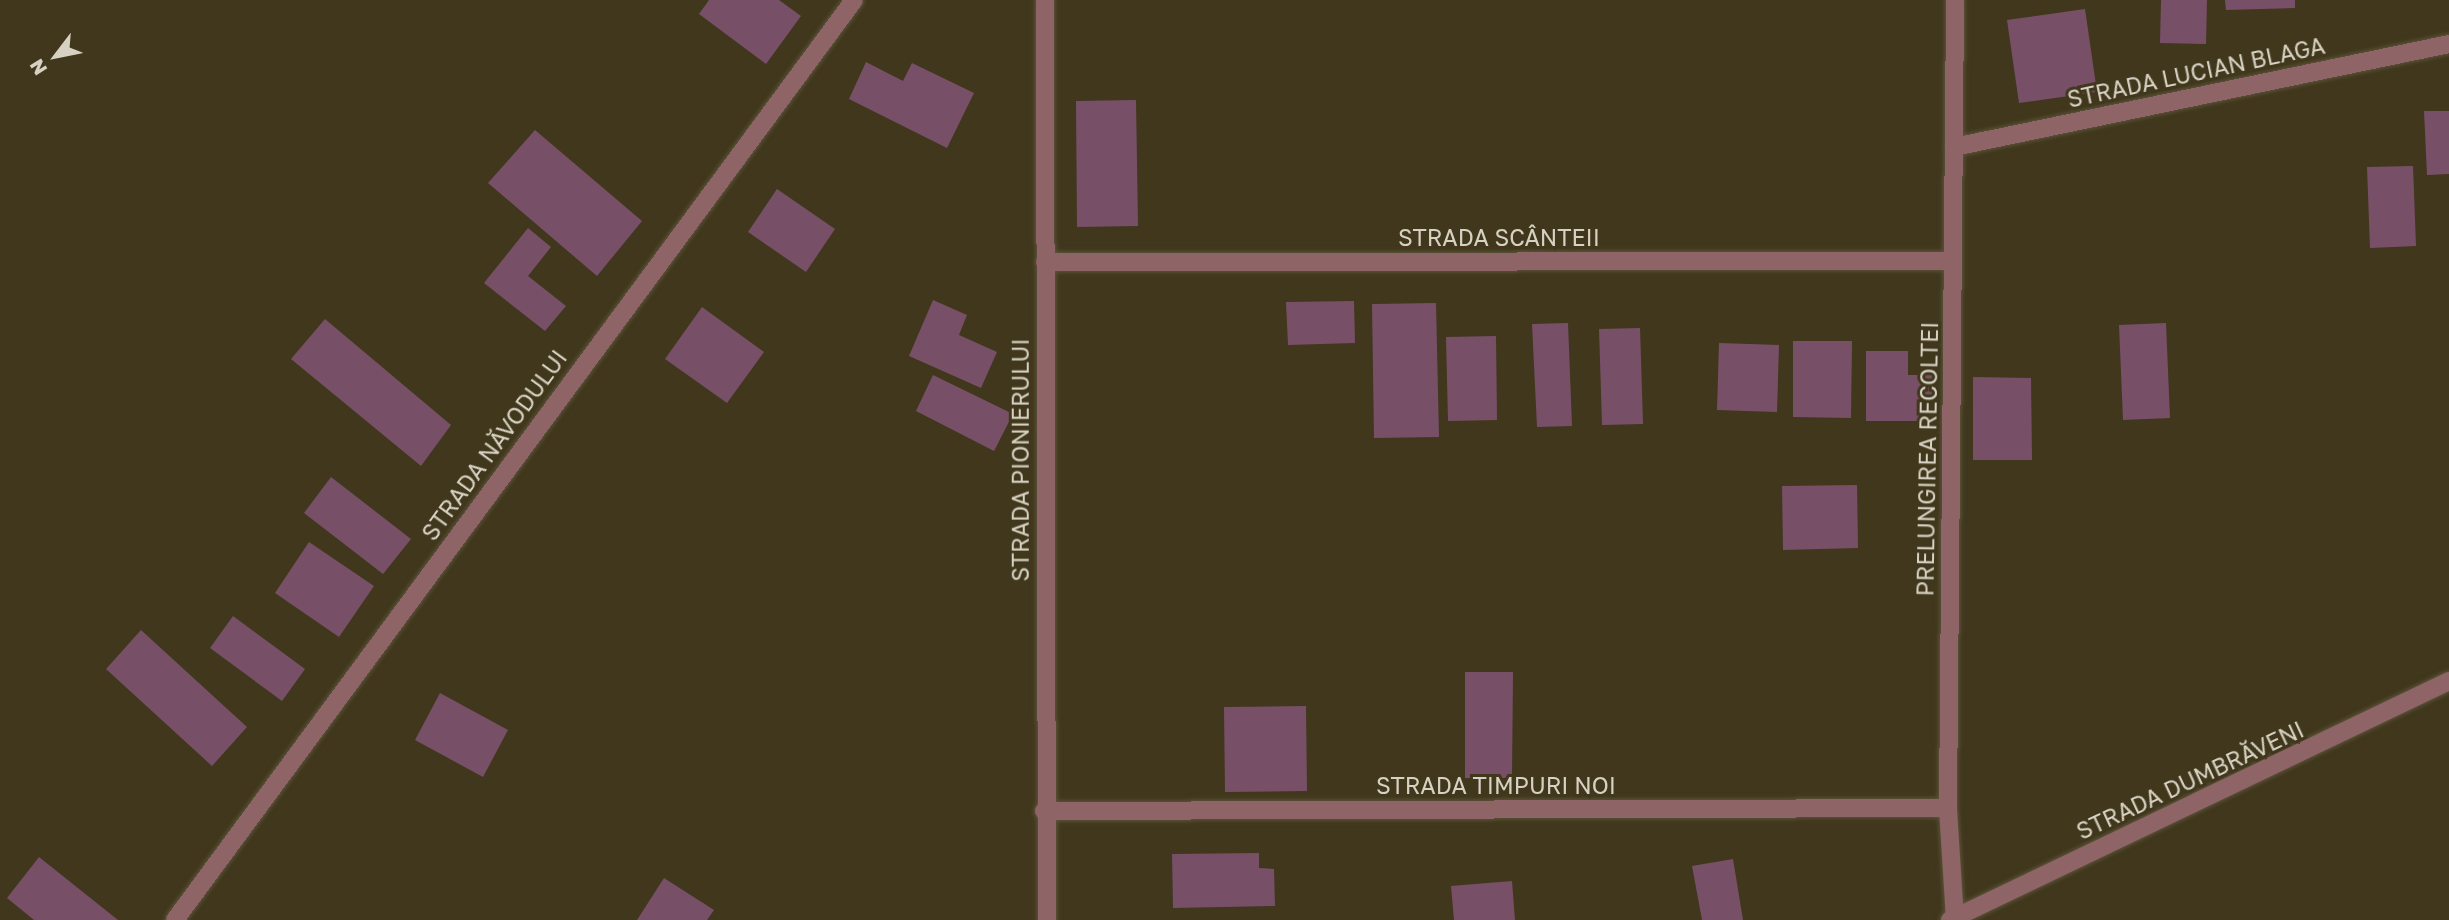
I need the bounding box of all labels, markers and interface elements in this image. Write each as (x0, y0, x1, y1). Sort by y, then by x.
north arrow (21, 21, 91, 91)
street label: STRADA LUCIAN BLAGA (2065, 31, 2327, 113)
text: N (24, 55, 51, 80)
street label: STRADA SCÂNTEII (1398, 223, 1600, 251)
street label: PRELUNGIREA RECOLTEI (1911, 321, 1943, 597)
street label: STRADA PIONIERULUI (1006, 338, 1034, 582)
street label: STRADA NĂVODULUI (416, 344, 572, 546)
street label: STRADA DUMBRĂVENI (2072, 715, 2308, 845)
street label: STRADA TIMPURI NOI (1376, 771, 1616, 799)

